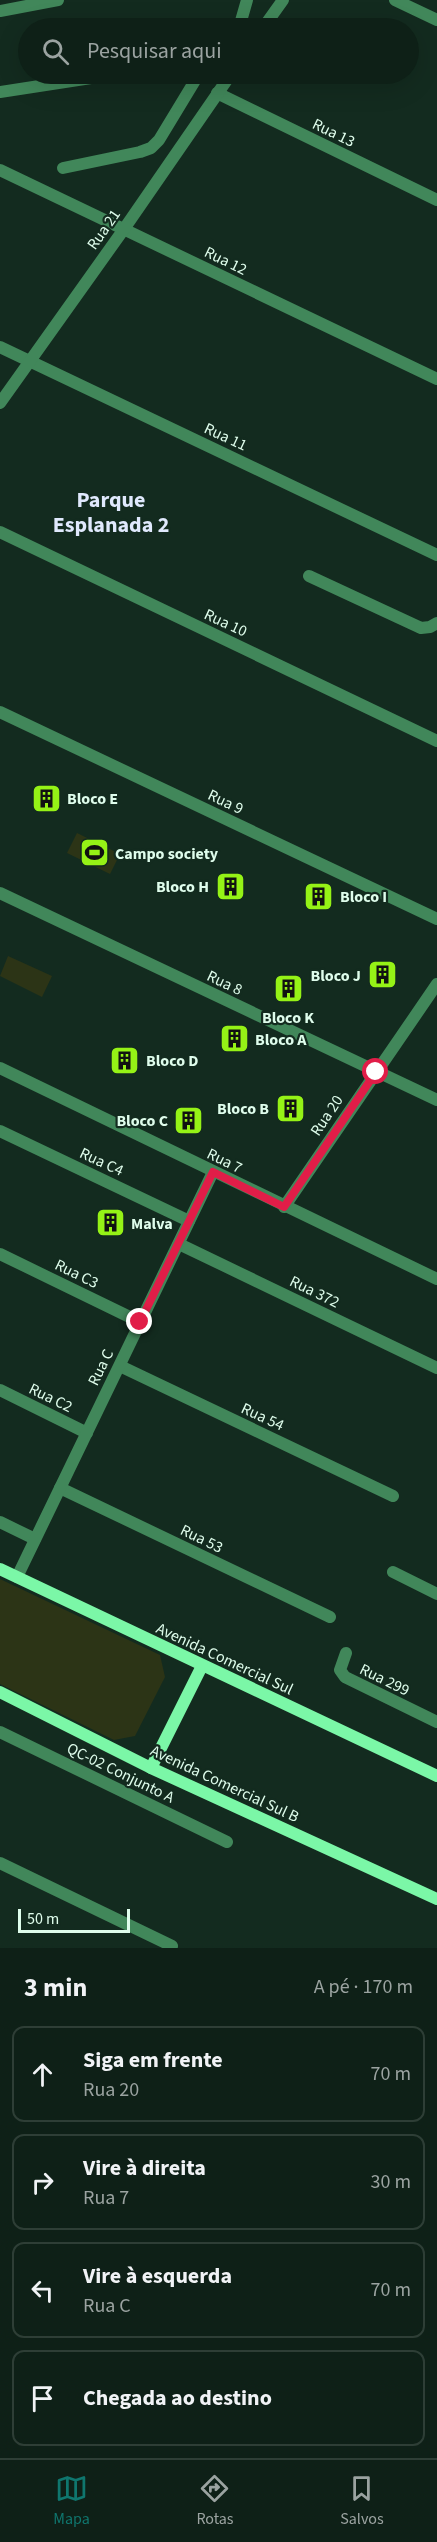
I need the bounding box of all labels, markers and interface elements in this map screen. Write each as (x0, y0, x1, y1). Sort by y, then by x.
search box (18, 18, 419, 84)
icon: search (39, 35, 72, 68)
text: Pesquisar aqui (87, 35, 222, 67)
street label: Rua 13 (309, 113, 359, 153)
street label: Rua 21 (82, 205, 126, 254)
street label: Rua 12 (201, 241, 251, 281)
street label: Rua 11 (201, 417, 251, 456)
district label: Parque Esplanada 2 (53, 484, 169, 541)
street label: Rua 10 (201, 603, 251, 642)
building icon: Bloco E (30, 782, 62, 814)
street label: Rua 9 (204, 784, 247, 820)
place label: Bloco E (67, 788, 118, 810)
sports icon: Campo society (78, 837, 110, 869)
place label: Campo society (115, 843, 219, 865)
building icon: Bloco H (214, 870, 246, 902)
place label: Bloco H (156, 876, 209, 898)
building icon: Bloco I (303, 880, 335, 912)
place label: Bloco I (340, 886, 387, 908)
building icon: Bloco J (366, 959, 398, 991)
street label: Rua 8 (203, 965, 246, 1001)
place label: Bloco J (311, 965, 361, 987)
building icon: Bloco K (272, 973, 304, 1005)
place label: Bloco K (262, 1007, 314, 1029)
building icon: Bloco A (218, 1023, 250, 1055)
place label: Bloco A (255, 1029, 307, 1051)
building icon: Bloco D (109, 1044, 141, 1076)
place label: Bloco D (146, 1050, 198, 1072)
route start (362, 1058, 388, 1084)
street label: Rua 20 (305, 1091, 349, 1140)
building icon: Bloco B (274, 1092, 306, 1124)
place label: Bloco B (217, 1098, 269, 1120)
building icon: Bloco C (173, 1104, 205, 1136)
place label: Bloco C (116, 1110, 168, 1132)
street label: Rua C4 (76, 1142, 127, 1182)
street label: Rua 7 (203, 1143, 246, 1179)
building icon: Malva (94, 1207, 126, 1239)
place label: Malva (131, 1213, 173, 1235)
street label: Rua C3 (51, 1254, 102, 1294)
street label: Rua 372 (286, 1270, 343, 1313)
route end (126, 1308, 152, 1334)
street label: Rua C (83, 1345, 119, 1389)
street label: Rua C2 (25, 1378, 76, 1418)
street label: Rua 54 (238, 1397, 288, 1436)
street label: Rua 53 (177, 1519, 227, 1559)
street label: Avenida Comercial Sul (152, 1617, 297, 1700)
street label: Rua 299 (356, 1658, 413, 1701)
street label: QC-02 Conjunto A (63, 1737, 178, 1809)
street label: Avenida Comercial Sul B (147, 1740, 302, 1828)
scale bar (18, 1906, 130, 1934)
text: 50 m (27, 1908, 59, 1930)
text: 3 min (24, 1969, 87, 2006)
text: A pé · 170 m (314, 1973, 413, 2001)
text: Siga em frente (83, 2044, 223, 2076)
icon: ahead (26, 2058, 59, 2091)
text: 70 m (371, 2060, 411, 2088)
text: Rua 20 (83, 2076, 139, 2104)
text: Vire à direita (83, 2152, 206, 2184)
icon: right (26, 2166, 59, 2199)
text: 30 m (371, 2168, 411, 2196)
text: Rua 7 (83, 2184, 129, 2212)
text: Vire à esquerda (83, 2260, 232, 2292)
icon: left (26, 2274, 59, 2307)
text: 70 m (371, 2276, 411, 2304)
text: Rua C (83, 2292, 131, 2320)
icon: arrive (26, 2382, 59, 2415)
text: Chegada ao destino (83, 2382, 272, 2414)
tab: Mapa (53, 2472, 90, 2530)
tab: Rotas (196, 2472, 234, 2530)
tab: Salvos (340, 2472, 384, 2530)

